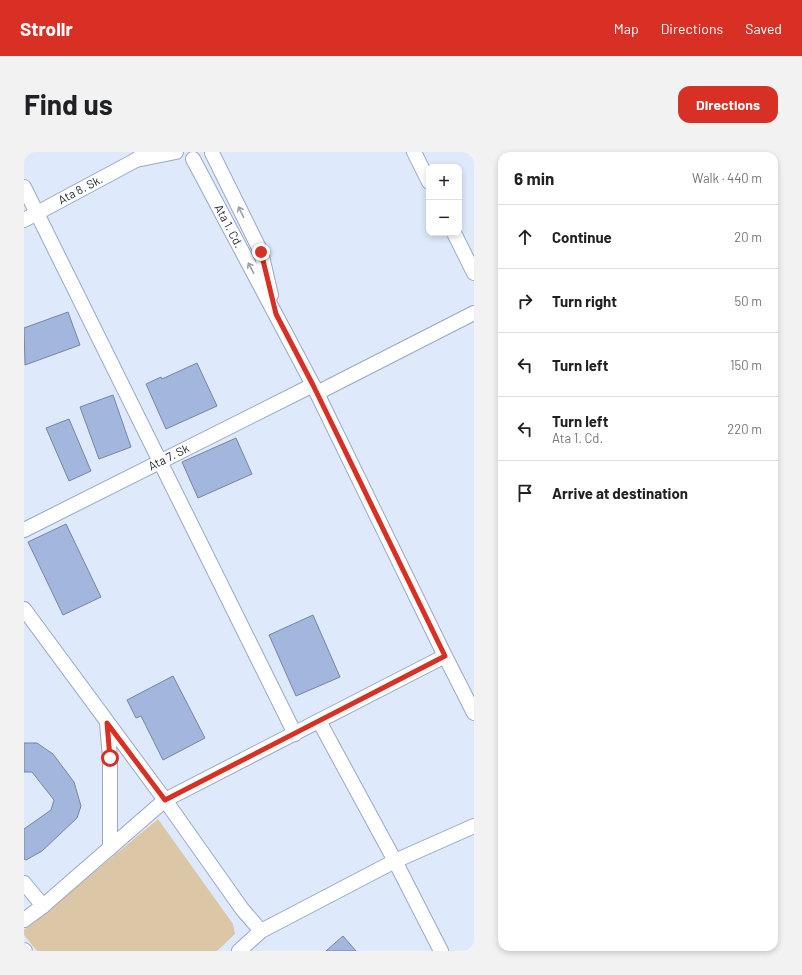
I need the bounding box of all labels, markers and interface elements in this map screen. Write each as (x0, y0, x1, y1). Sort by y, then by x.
text: Strollr (20, 17, 73, 40)
text: Map (614, 20, 639, 37)
text: Directions (661, 20, 723, 37)
text: Saved (745, 20, 782, 37)
button: Directions (678, 86, 778, 123)
text: Find us (24, 87, 113, 121)
map controls (426, 164, 462, 236)
button: + (426, 164, 462, 200)
text: 6 min (514, 168, 554, 188)
text: Walk · 440 m (692, 170, 762, 186)
street label: Ata 8. Sk. (55, 171, 105, 207)
button: − (426, 200, 462, 236)
street label: Ata 1. Cd. (212, 202, 247, 250)
one-way arrow (237, 206, 244, 218)
icon: ahead (514, 226, 536, 248)
text: Continue (552, 228, 612, 246)
text: 20 m (734, 229, 762, 245)
route end (252, 243, 270, 261)
one-way arrow (246, 262, 254, 274)
icon: right (514, 290, 536, 312)
text: Turn right (552, 292, 617, 310)
text: 50 m (735, 293, 762, 309)
icon: left (514, 354, 536, 376)
text: Turn left (552, 356, 608, 374)
text: 150 m (730, 357, 762, 373)
text: Turn left (552, 412, 608, 430)
icon: left (514, 418, 536, 440)
text: 220 m (727, 421, 762, 437)
text: Ata 1. Cd. (552, 430, 603, 446)
street label: Ata 7. Sk (146, 440, 191, 473)
icon: arrive (514, 482, 536, 504)
text: Arrive at destination (552, 484, 688, 502)
route start (101, 749, 119, 767)

